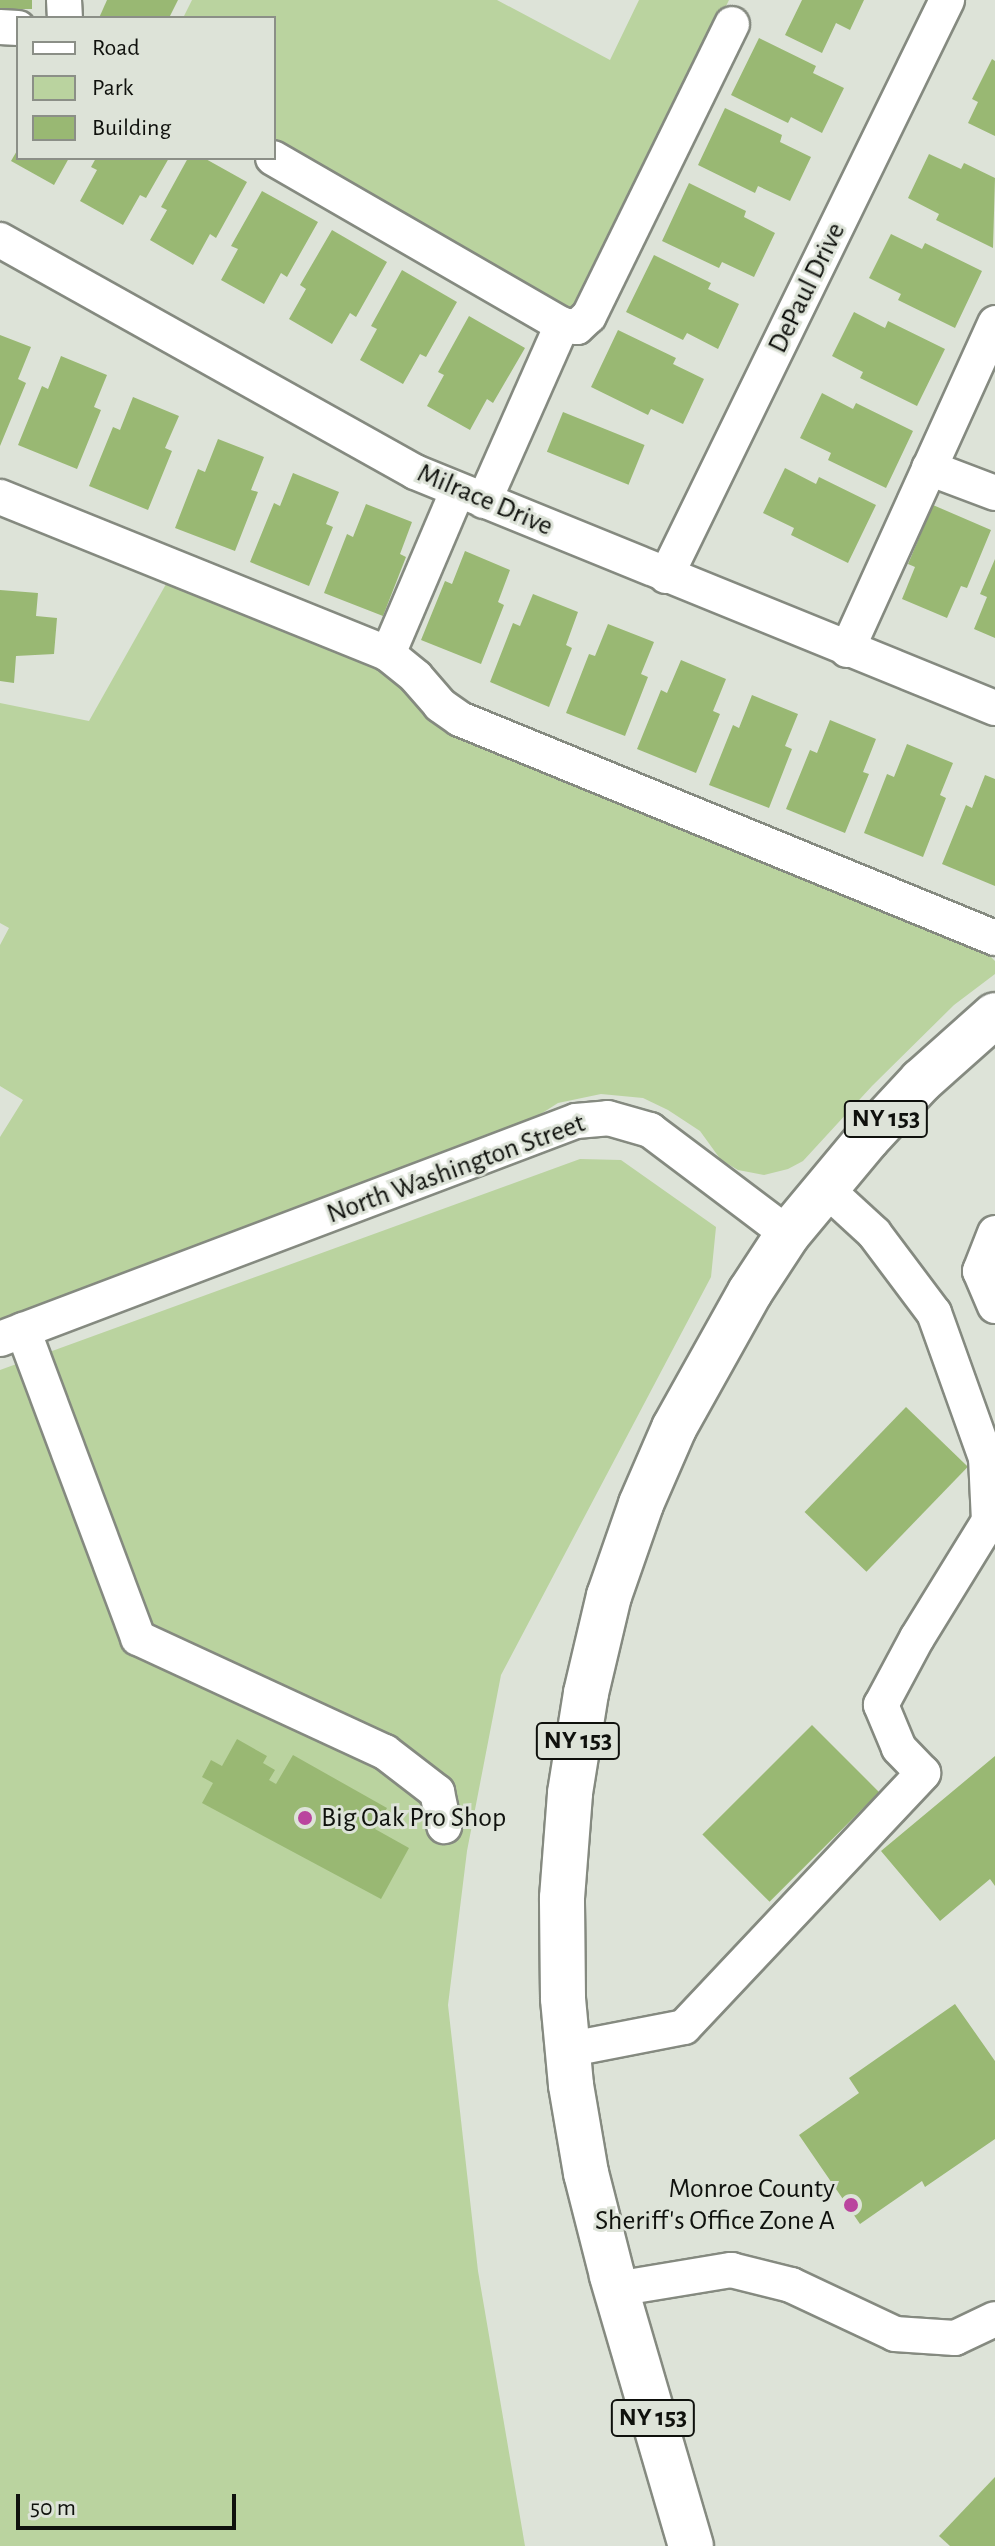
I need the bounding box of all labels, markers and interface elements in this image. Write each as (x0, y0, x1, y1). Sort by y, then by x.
legend (16, 16, 276, 160)
text: Road (92, 36, 140, 60)
text: Park (92, 76, 133, 100)
text: Building (92, 116, 171, 140)
street label: DePaul Drive (761, 217, 853, 359)
street label: Milrace Drive (412, 456, 558, 544)
road number: NY 153 (842, 1097, 930, 1141)
street label: North Washington Street (322, 1107, 590, 1231)
road number: NY 153 (534, 1719, 622, 1763)
place label: Big Oak Pro Shop (321, 1801, 506, 1835)
marker: Big Oak Pro Shop (296, 1809, 314, 1827)
place label: Monroe County Sheriff's Office Zone A (595, 2172, 835, 2238)
marker: Monroe County Sheriff's Office Zone A (842, 2196, 860, 2214)
road number: NY 153 (609, 2396, 697, 2440)
scale bar (20, 2478, 240, 2528)
text: 50 m (30, 2496, 76, 2520)

